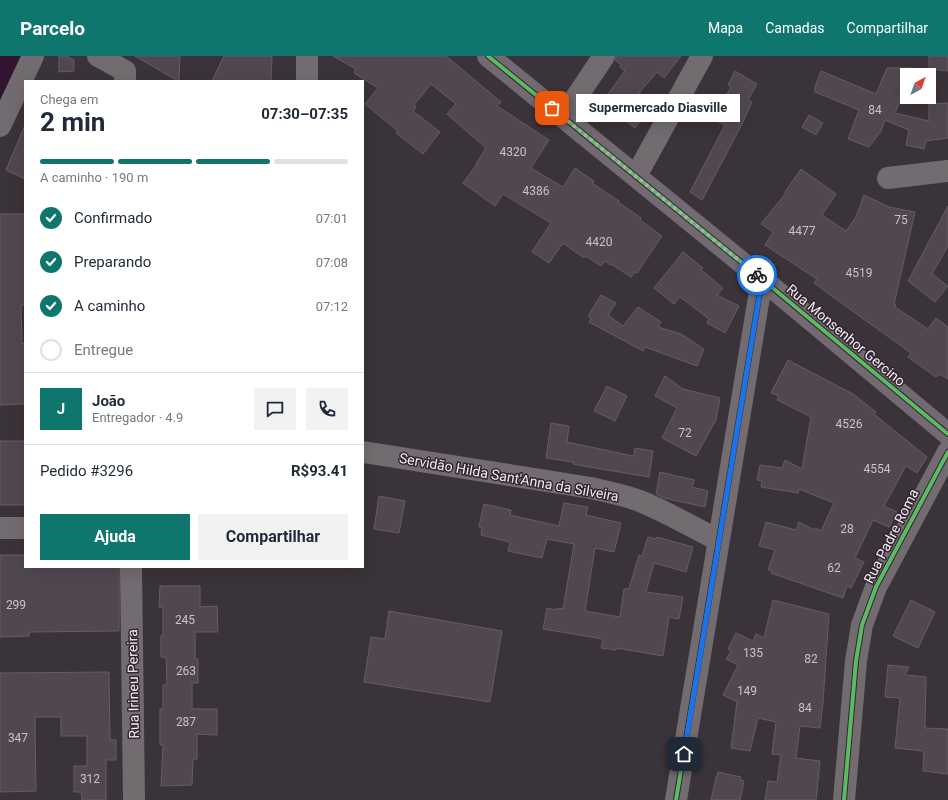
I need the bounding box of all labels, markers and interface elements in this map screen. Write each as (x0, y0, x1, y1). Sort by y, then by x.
text: Parcelo (20, 17, 85, 40)
text: Mapa (708, 20, 743, 36)
text: Camadas (765, 20, 825, 36)
text: Compartilhar (847, 20, 928, 36)
north arrow (900, 68, 936, 104)
map controls (900, 68, 936, 104)
pin (535, 91, 569, 125)
text: Chega em (40, 92, 98, 107)
callout: Supermercado Diasville (576, 94, 740, 122)
icon: bag (541, 97, 563, 119)
text: Supermercado Diasville (589, 100, 727, 115)
house number: 84 (868, 103, 882, 117)
text: 07:30–07:35 (261, 105, 348, 123)
text: 2 min (40, 107, 105, 137)
house number: 4320 (500, 145, 527, 159)
text: A caminho · 190 m (40, 170, 148, 185)
house number: 4386 (523, 184, 550, 198)
icon: check (40, 207, 62, 229)
text: Confirmado (74, 209, 152, 227)
text: 07:01 (316, 211, 348, 226)
house number: 75 (894, 213, 908, 227)
house number: 4477 (789, 224, 816, 238)
house number: 4420 (586, 235, 613, 249)
icon: check (40, 251, 62, 273)
text: Preparando (74, 253, 151, 271)
text: 07:08 (316, 255, 348, 270)
courier (737, 255, 777, 295)
icon: bike (746, 264, 768, 286)
house number: 4519 (846, 266, 872, 280)
street label: Rua Monsenhor Gercino (784, 281, 908, 389)
icon: check (40, 295, 62, 317)
text: A caminho (74, 297, 145, 315)
text: 07:12 (316, 299, 348, 314)
text: Entregue (74, 341, 133, 359)
button: chat (254, 388, 296, 430)
button: phone (306, 388, 348, 430)
text: João (92, 392, 125, 410)
text: J (57, 400, 65, 418)
text: Entregador · 4.9 (92, 410, 183, 425)
house number: 4526 (836, 417, 863, 431)
house number: 72 (678, 426, 692, 440)
street label: Servidão Hilda Sant'Anna da Silveira (398, 450, 620, 504)
text: Pedido #3296 (40, 462, 133, 480)
text: R$93.41 (291, 462, 348, 480)
house number: 4554 (864, 462, 891, 476)
street label: Rua Padre Roma (860, 486, 922, 586)
button: Ajuda (40, 514, 190, 560)
button: Compartilhar (198, 514, 348, 560)
house number: 28 (840, 522, 854, 536)
house number: 62 (827, 561, 841, 575)
house number: 299 (6, 598, 26, 612)
house number: 245 (175, 613, 195, 627)
street label: Rua Irineu Pereira (124, 629, 142, 739)
house number: 135 (743, 646, 763, 660)
house number: 82 (804, 652, 818, 666)
house number: 263 (176, 664, 196, 678)
house number: 149 (737, 684, 757, 698)
house number: 84 (798, 701, 812, 715)
house number: 287 (176, 715, 196, 729)
house number: 347 (8, 731, 28, 745)
pin (667, 737, 701, 771)
icon: home (673, 743, 695, 765)
house number: 312 (80, 772, 100, 786)

